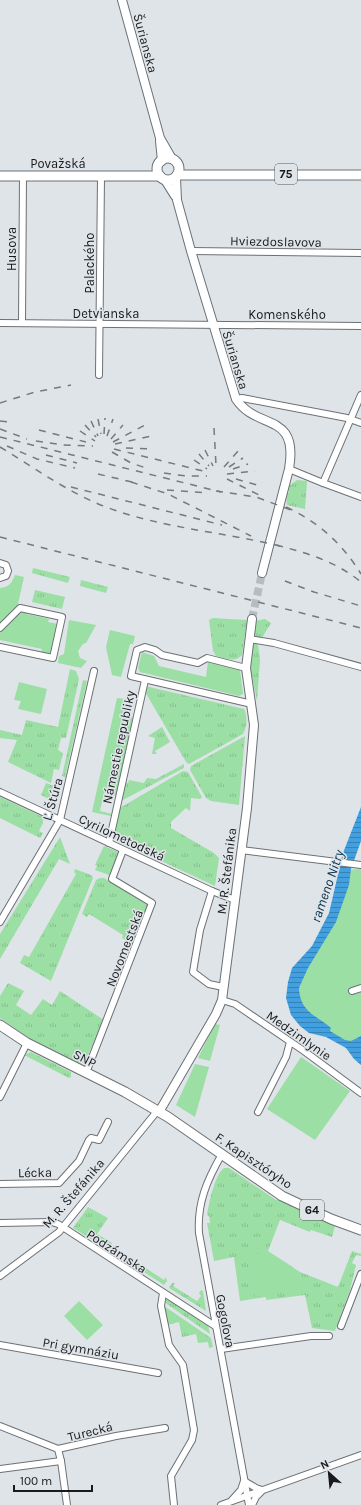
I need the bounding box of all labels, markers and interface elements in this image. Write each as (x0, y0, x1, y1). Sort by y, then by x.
street label: Šurianska (130, 12, 162, 74)
street label: Považská (30, 156, 86, 171)
road number: 75 (275, 164, 297, 184)
street label: Husova (4, 227, 19, 271)
street label: Palackého (82, 233, 97, 293)
street label: Hviezdoslavova (230, 233, 322, 250)
street label: Detvianska (73, 306, 139, 321)
street label: Komenského (248, 307, 326, 322)
street label: Šurianska (219, 329, 253, 391)
street label: Námestie republiky (99, 689, 138, 805)
street label: Ľ. Štúra (38, 776, 66, 822)
street label: Cyrilometodská (76, 811, 167, 864)
street label: M. R. Štefánika (213, 827, 239, 915)
water label: rameno Nitry (307, 847, 348, 925)
street label: Novomestská (103, 907, 146, 989)
street label: Medzimlynie (263, 1008, 334, 1063)
street label: SNP (71, 1046, 99, 1071)
street label: F. Kapisztóryho (212, 1129, 295, 1192)
street label: M. R. Štefánika (38, 1155, 108, 1231)
street label: Lécka (18, 1165, 52, 1180)
road number: 64 (300, 1200, 324, 1220)
street label: Podzámska (84, 1226, 150, 1276)
street label: Gogoľova (213, 1293, 238, 1349)
street label: Pri gymnáziu (41, 1334, 120, 1363)
street label: Turecká (66, 1419, 114, 1444)
north arrow (309, 1453, 349, 1493)
text: N (318, 1457, 331, 1472)
scale bar (14, 1467, 92, 1493)
text: 100 m (20, 1474, 52, 1488)

